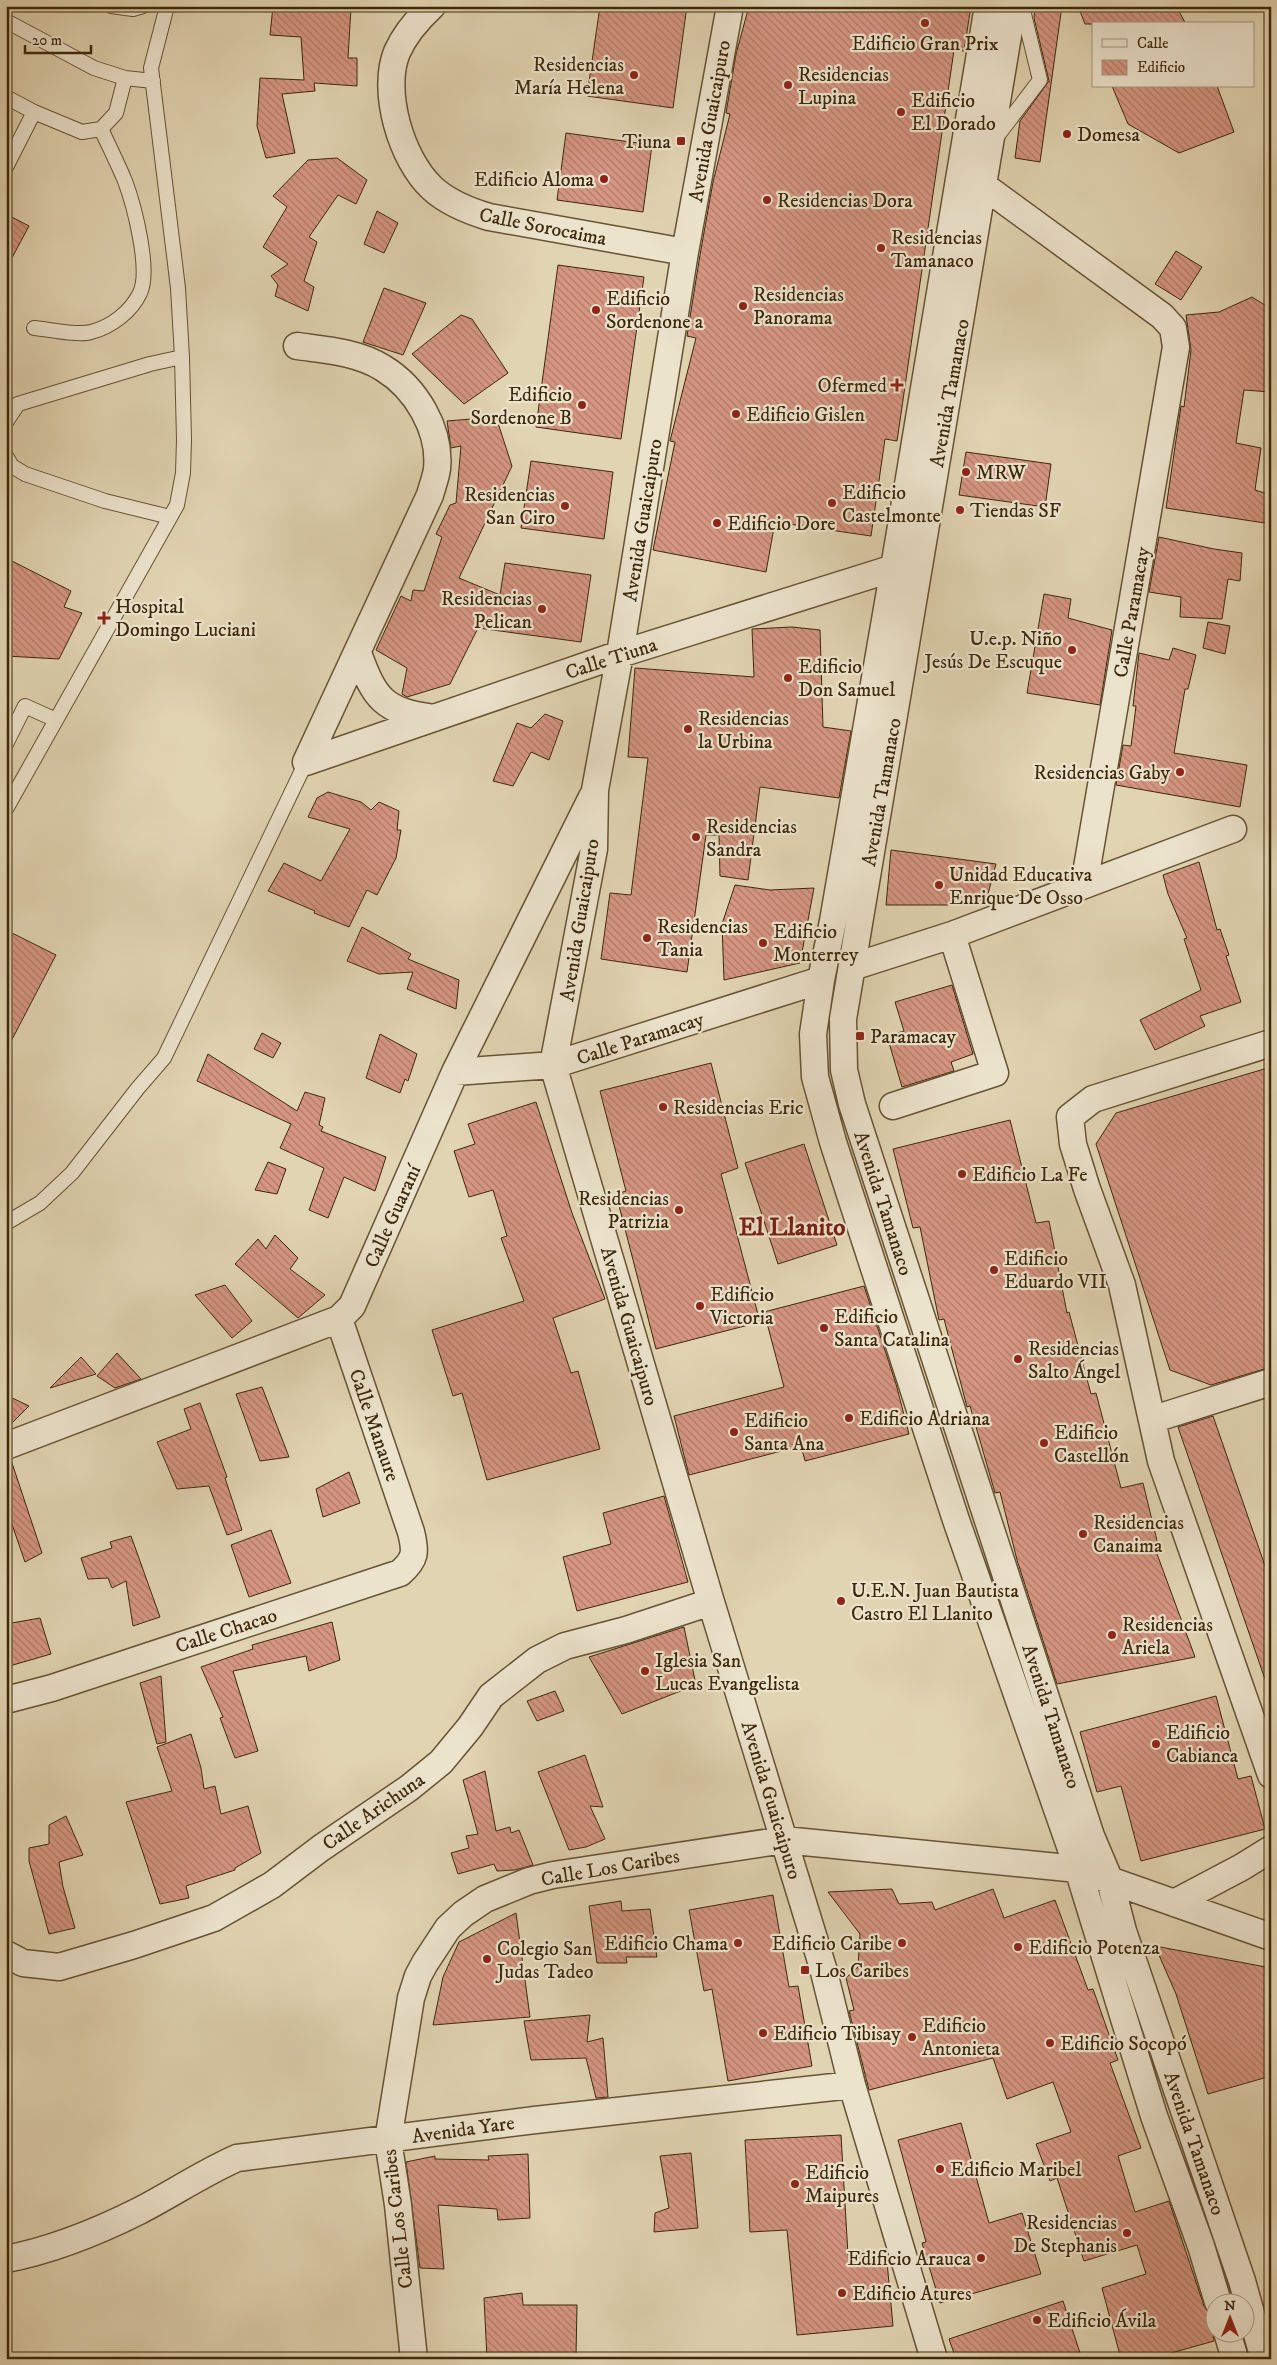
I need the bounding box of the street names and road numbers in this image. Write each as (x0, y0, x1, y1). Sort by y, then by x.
street label: Avenida Guaicaipuro (684, 38, 737, 204)
street label: Calle Sorocaima (477, 203, 609, 252)
street label: Avenida Tamanaco (925, 317, 976, 469)
street label: Avenida Guaicaipuro (618, 437, 669, 603)
street label: Calle Paramacay (1109, 544, 1156, 680)
street label: Calle Tiuna (562, 633, 661, 686)
street label: Avenida Tamanaco (857, 716, 908, 868)
street label: Avenida Guaicaipuro (555, 837, 606, 1003)
street label: Calle Paramacay (574, 1007, 708, 1072)
street label: Avenida Tamanaco (847, 1128, 918, 1279)
street label: Calle Guaraní (360, 1161, 427, 1272)
street label: Avenida Guaicaipuro (594, 1244, 663, 1409)
street label: Calle Manaure (343, 1366, 405, 1485)
street label: Calle Chacao (172, 1603, 280, 1660)
street label: Avenida Tamanaco (1015, 1641, 1086, 1792)
street label: Avenida Guaicaipuro (735, 1718, 807, 1883)
street label: Calle Arichuna (318, 1768, 430, 1857)
street label: Calle Los Caribes (539, 1844, 682, 1893)
street label: Avenida Tamanaco (1157, 2068, 1230, 2219)
street label: Avenida Yare (410, 2111, 516, 2150)
street label: Calle Los Caribes (378, 2147, 419, 2290)

